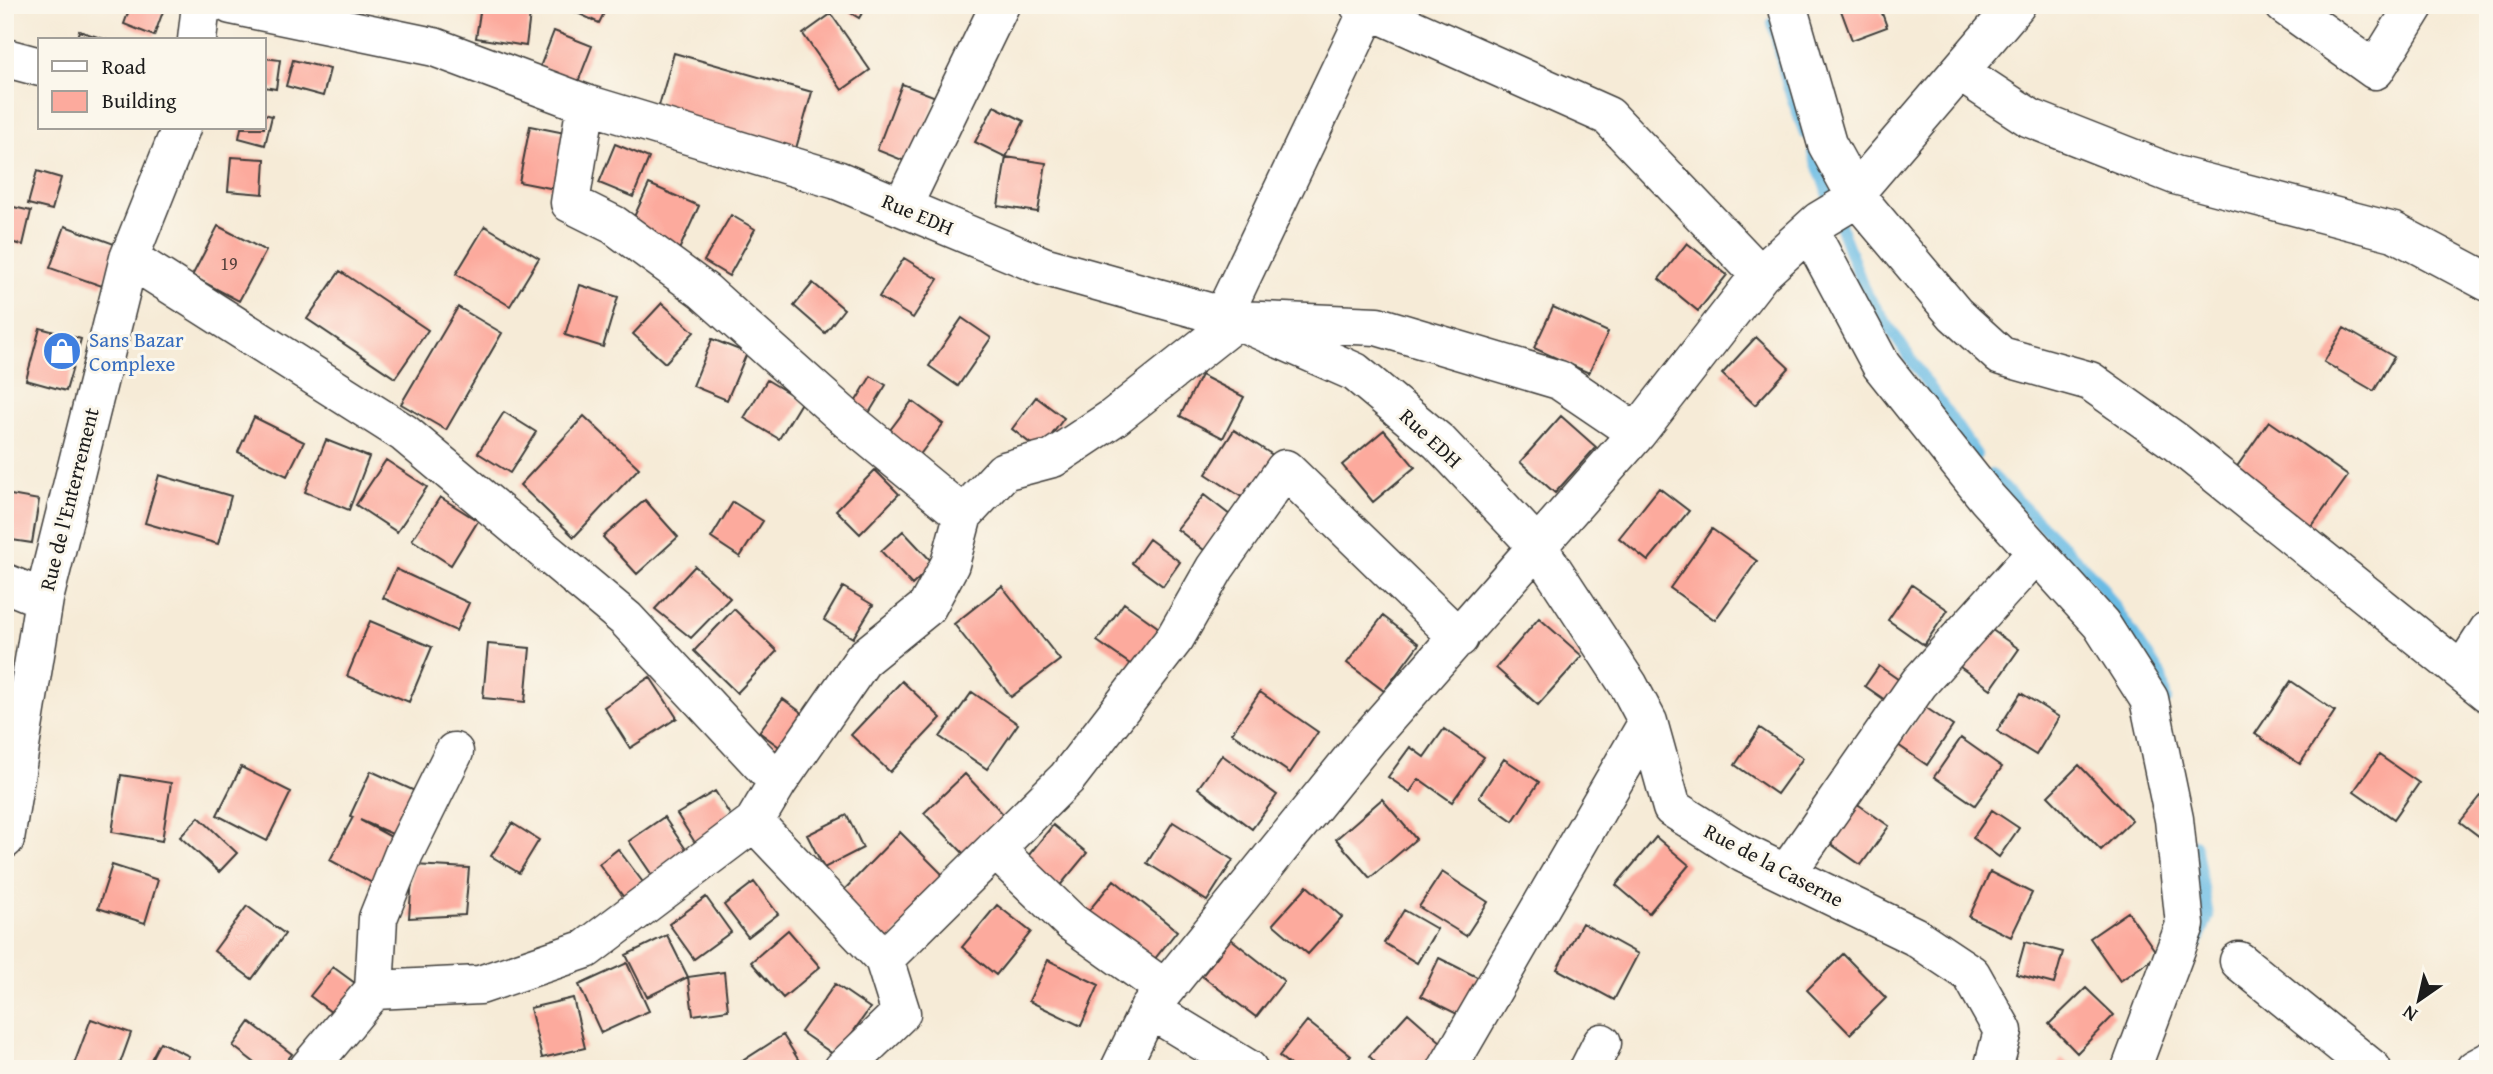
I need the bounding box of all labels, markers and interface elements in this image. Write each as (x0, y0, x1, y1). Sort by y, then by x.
legend (38, 38, 266, 130)
text: Road (102, 51, 147, 82)
text: Building (102, 85, 177, 116)
street label: Rue EDH (877, 185, 959, 243)
house number: 19 (220, 250, 238, 277)
place label: Sans Bazar Complexe (89, 324, 184, 379)
shop icon: Sans Bazar Complexe (41, 330, 83, 372)
street label: Rue EDH (1393, 401, 1469, 475)
street label: Rue de l'Enterrement (31, 404, 107, 594)
street label: Rue de la Caserne (1699, 815, 1849, 915)
north arrow (2384, 965, 2454, 1036)
text: N (2396, 999, 2423, 1029)

